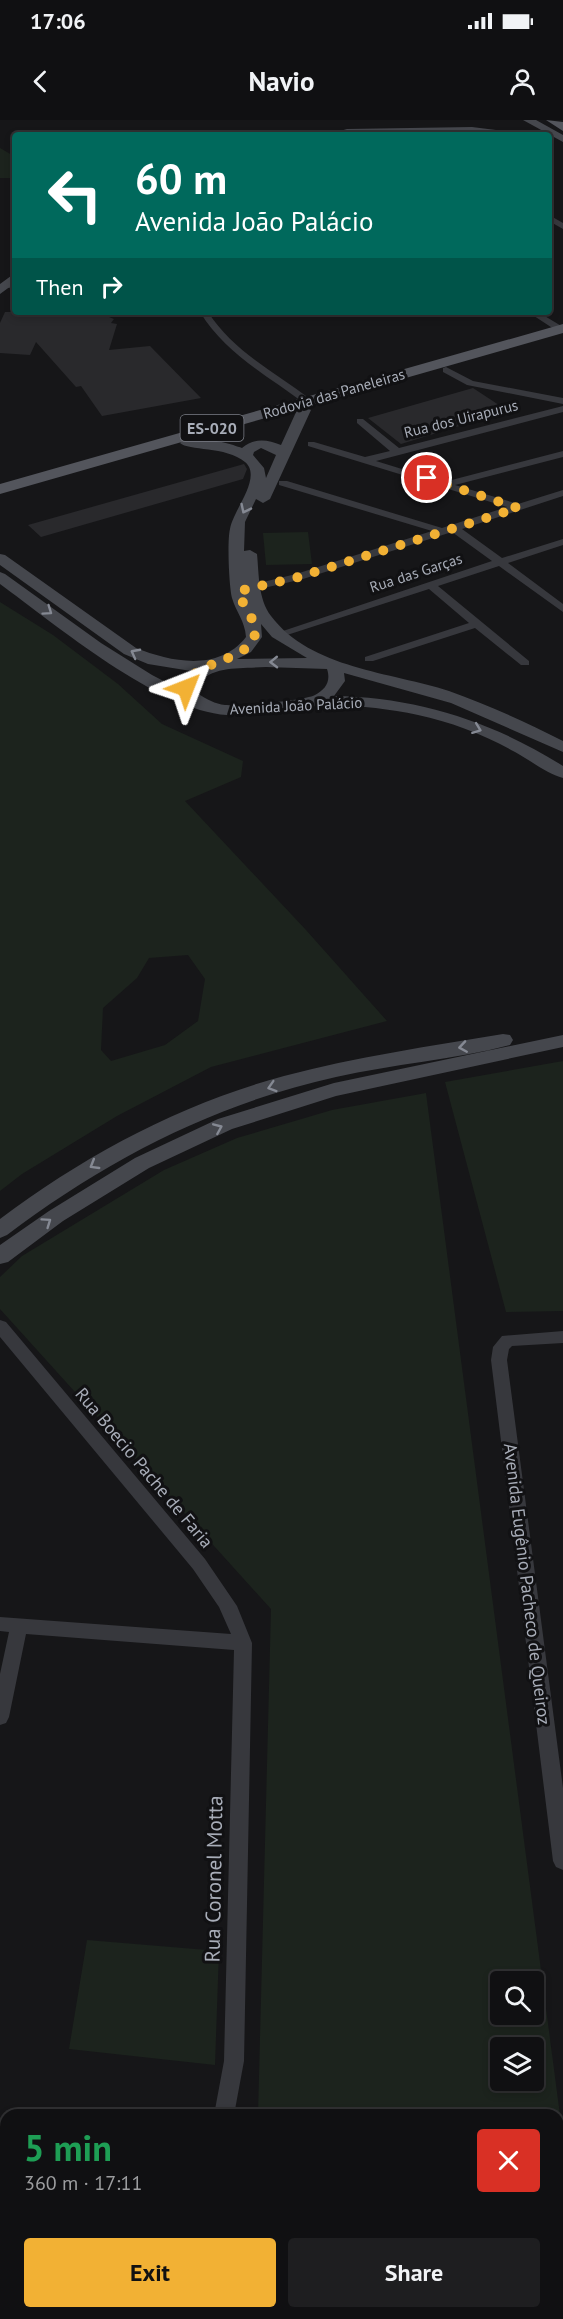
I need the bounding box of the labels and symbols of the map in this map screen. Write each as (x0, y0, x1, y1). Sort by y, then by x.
street label: Rodovia das Paneleiras (261, 364, 407, 423)
street label: Rua dos Uirapurus (402, 395, 520, 442)
road number: ES-020 (180, 415, 244, 441)
pin (401, 452, 452, 503)
one-way arrow (240, 502, 252, 513)
street label: Rua das Garças (367, 549, 465, 596)
one-way arrow (41, 604, 52, 615)
one-way arrow (130, 648, 141, 660)
position arrow (154, 656, 218, 720)
one-way arrow (269, 656, 278, 668)
street label: Avenida João Palácio (229, 693, 363, 718)
one-way arrow (472, 721, 482, 734)
one-way arrow (458, 1040, 468, 1053)
one-way arrow (267, 1080, 278, 1092)
one-way arrow (211, 1123, 222, 1135)
one-way arrow (90, 1157, 100, 1169)
one-way arrow (41, 1218, 52, 1229)
street label: Rua Boecio Pache de Faria (70, 1383, 218, 1553)
street label: Avenida Eugênio Pacheco de Queiroz (499, 1442, 556, 1726)
street label: Rua Coronel Motta (199, 1795, 228, 1963)

